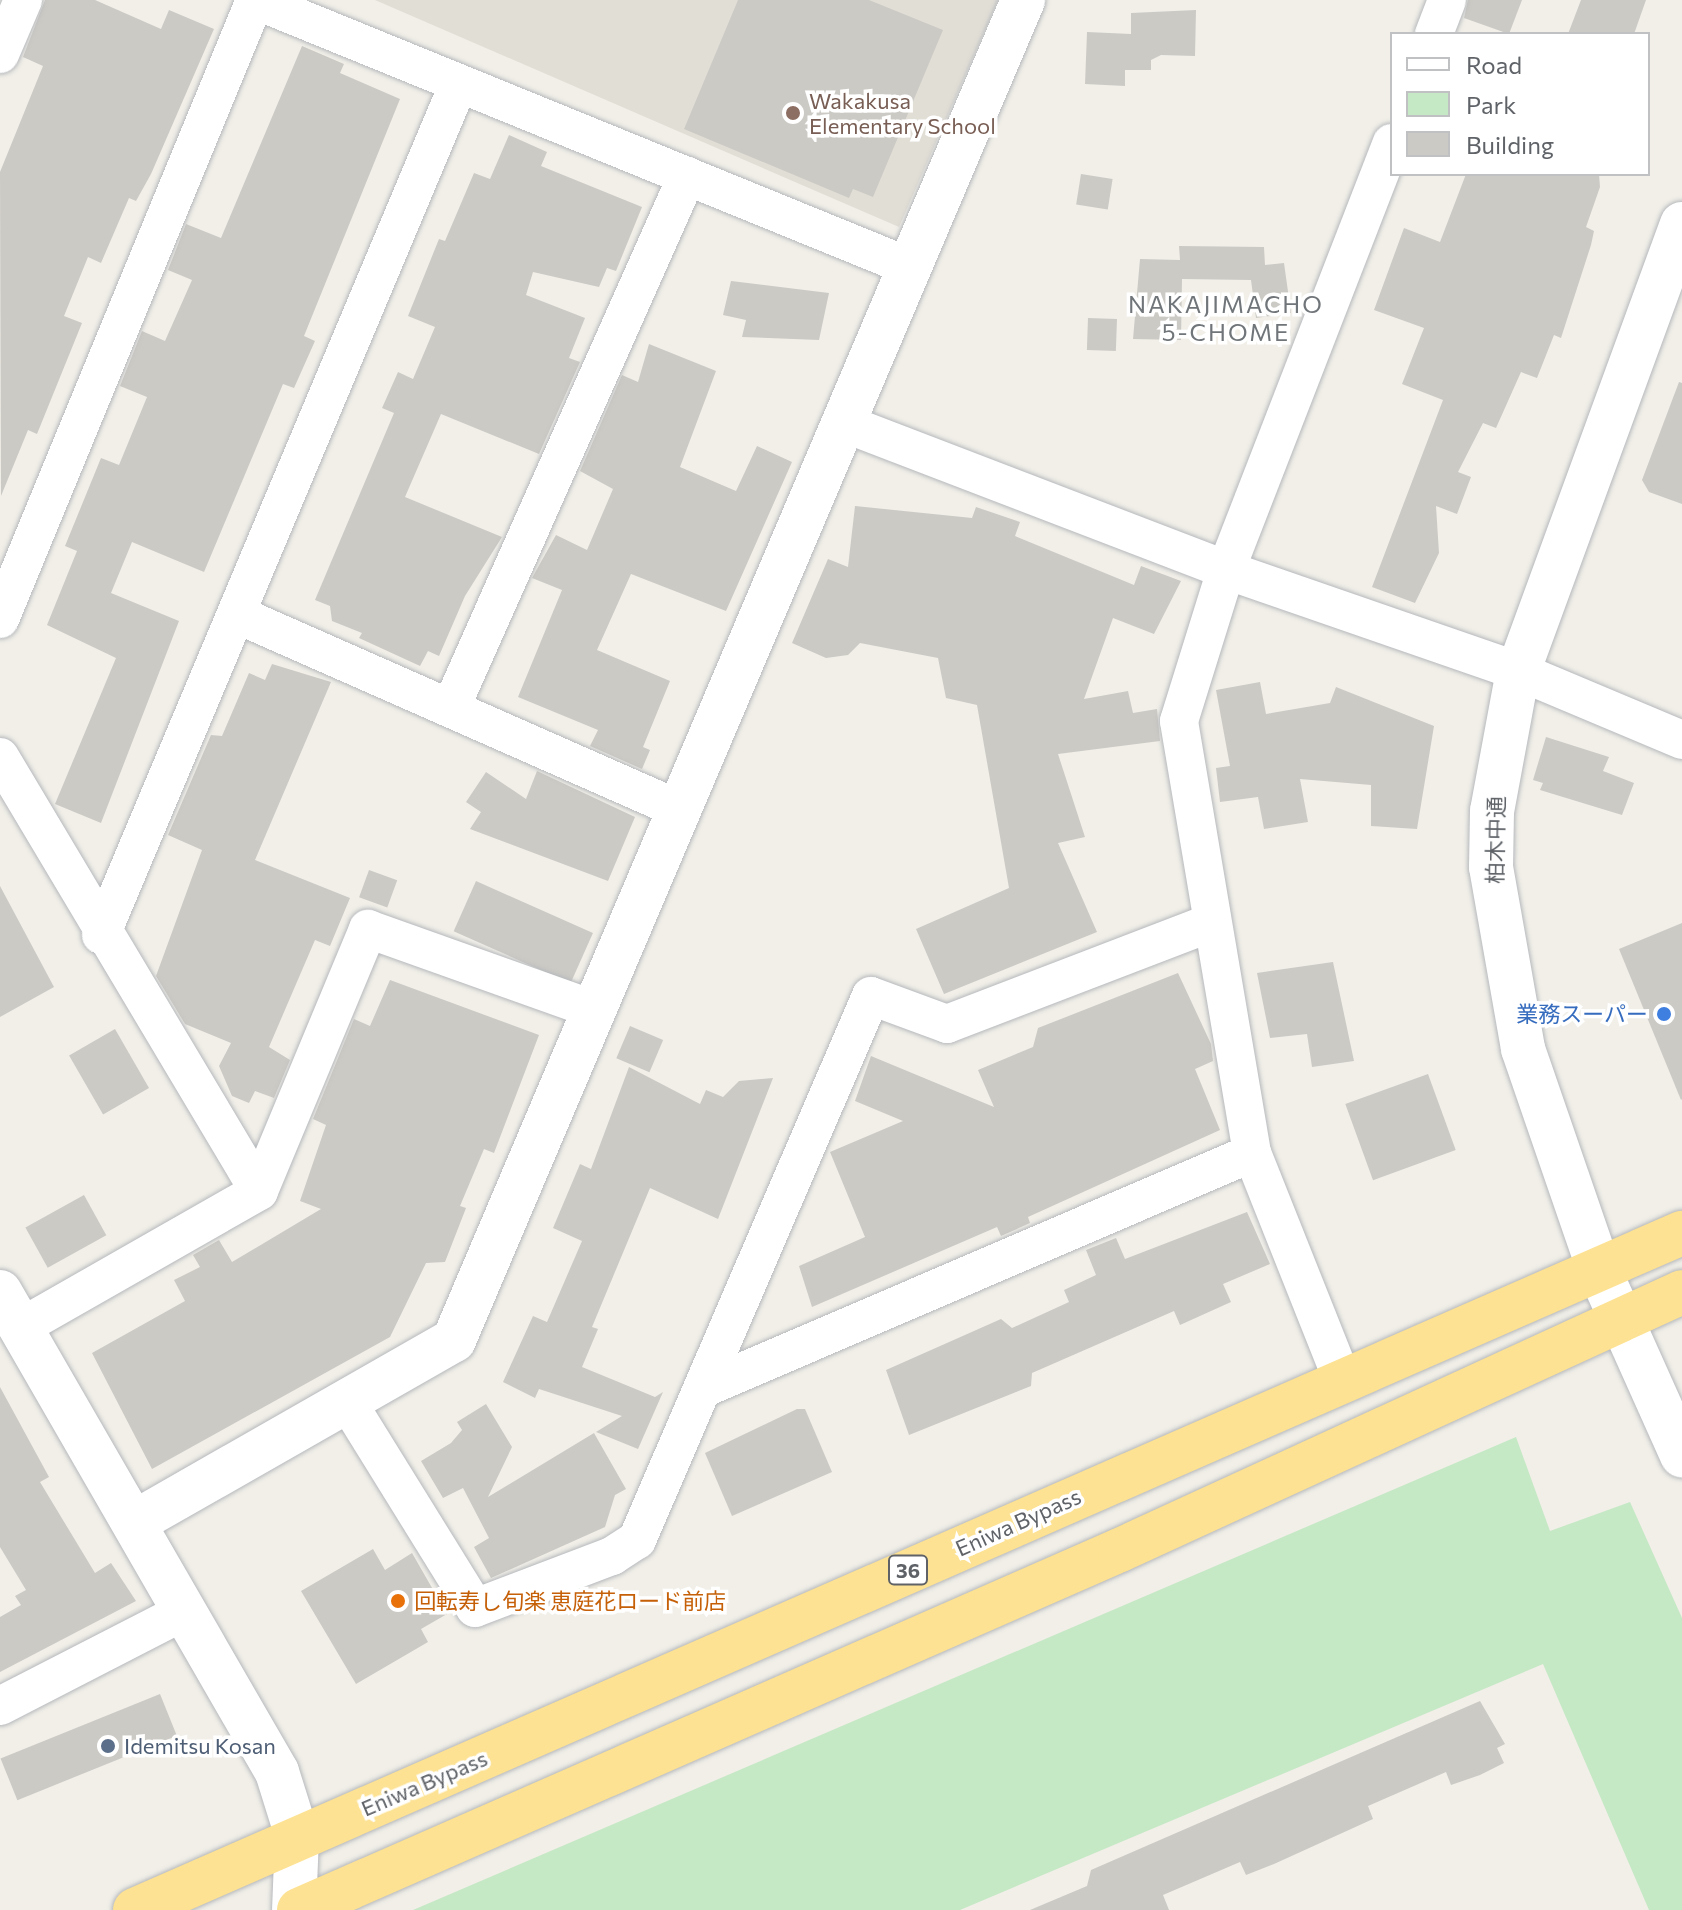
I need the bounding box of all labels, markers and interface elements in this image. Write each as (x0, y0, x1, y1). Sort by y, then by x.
legend (1390, 32, 1650, 176)
text: Road (1466, 50, 1522, 79)
place label: Wakakusa Elementary School (809, 87, 996, 138)
text: Park (1466, 90, 1516, 119)
marker: Wakakusa Elementary School (784, 104, 802, 122)
text: Building (1466, 130, 1554, 159)
district label: NAKAJIMACHO 5-CHOME (1128, 290, 1324, 346)
street label: 柏木中通 (1481, 796, 1509, 884)
place label: 業務スーパー (1516, 1001, 1648, 1027)
marker: 業務スーパー (1655, 1005, 1673, 1023)
street label: Eniwa Bypass (951, 1483, 1085, 1561)
road number: 36 (888, 1554, 928, 1586)
place label: 回転寿し旬楽 恵庭花ロード前店 (414, 1588, 726, 1614)
marker: 回転寿し旬楽 恵庭花ロード前店 (389, 1592, 407, 1610)
place label: Idemitsu Kosan (124, 1733, 276, 1759)
marker: Idemitsu Kosan (99, 1737, 117, 1755)
street label: Eniwa Bypass (357, 1745, 491, 1821)

